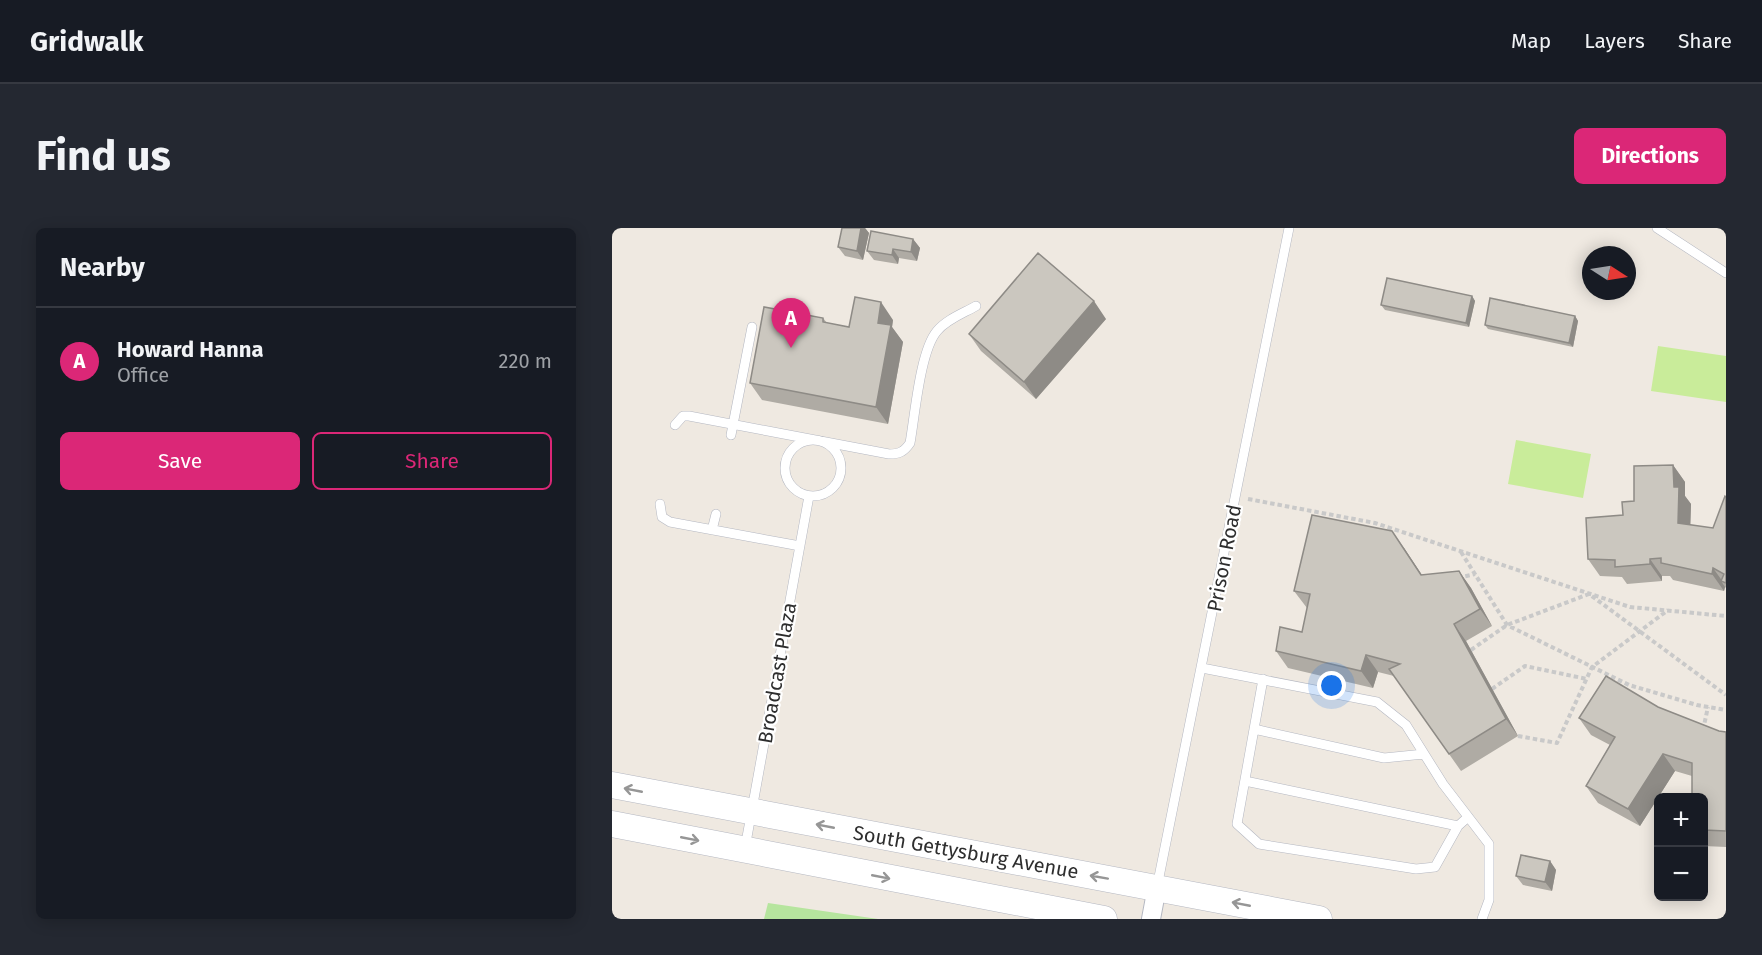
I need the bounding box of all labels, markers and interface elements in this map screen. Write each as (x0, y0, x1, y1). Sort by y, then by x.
text: Gridwalk (30, 25, 143, 58)
text: Map (1511, 28, 1551, 54)
text: Layers (1584, 28, 1645, 54)
text: Share (1678, 28, 1732, 54)
button: Directions (1574, 128, 1726, 184)
text: Find us (36, 131, 171, 181)
north arrow (1582, 246, 1636, 300)
text: Nearby (60, 252, 145, 283)
pin: A (772, 298, 810, 348)
text: Howard Hanna (117, 336, 263, 363)
text: A (74, 349, 85, 373)
text: 220 m (499, 349, 552, 373)
text: Office (117, 363, 169, 387)
button: Save (60, 432, 300, 490)
button: Share (312, 432, 552, 490)
street label: Prison Road (1202, 502, 1246, 614)
street label: Broadcast Plaza (753, 601, 801, 745)
your location (1317, 671, 1346, 700)
one-way arrow (624, 784, 644, 795)
map controls (1654, 793, 1708, 901)
button: + (1654, 793, 1708, 847)
one-way arrow (816, 820, 835, 831)
street label: South Gettysburg Avenue (851, 820, 1081, 884)
one-way arrow (680, 834, 699, 845)
button: − (1654, 847, 1708, 901)
one-way arrow (1090, 871, 1110, 882)
one-way arrow (871, 872, 891, 883)
one-way arrow (1232, 898, 1252, 909)

